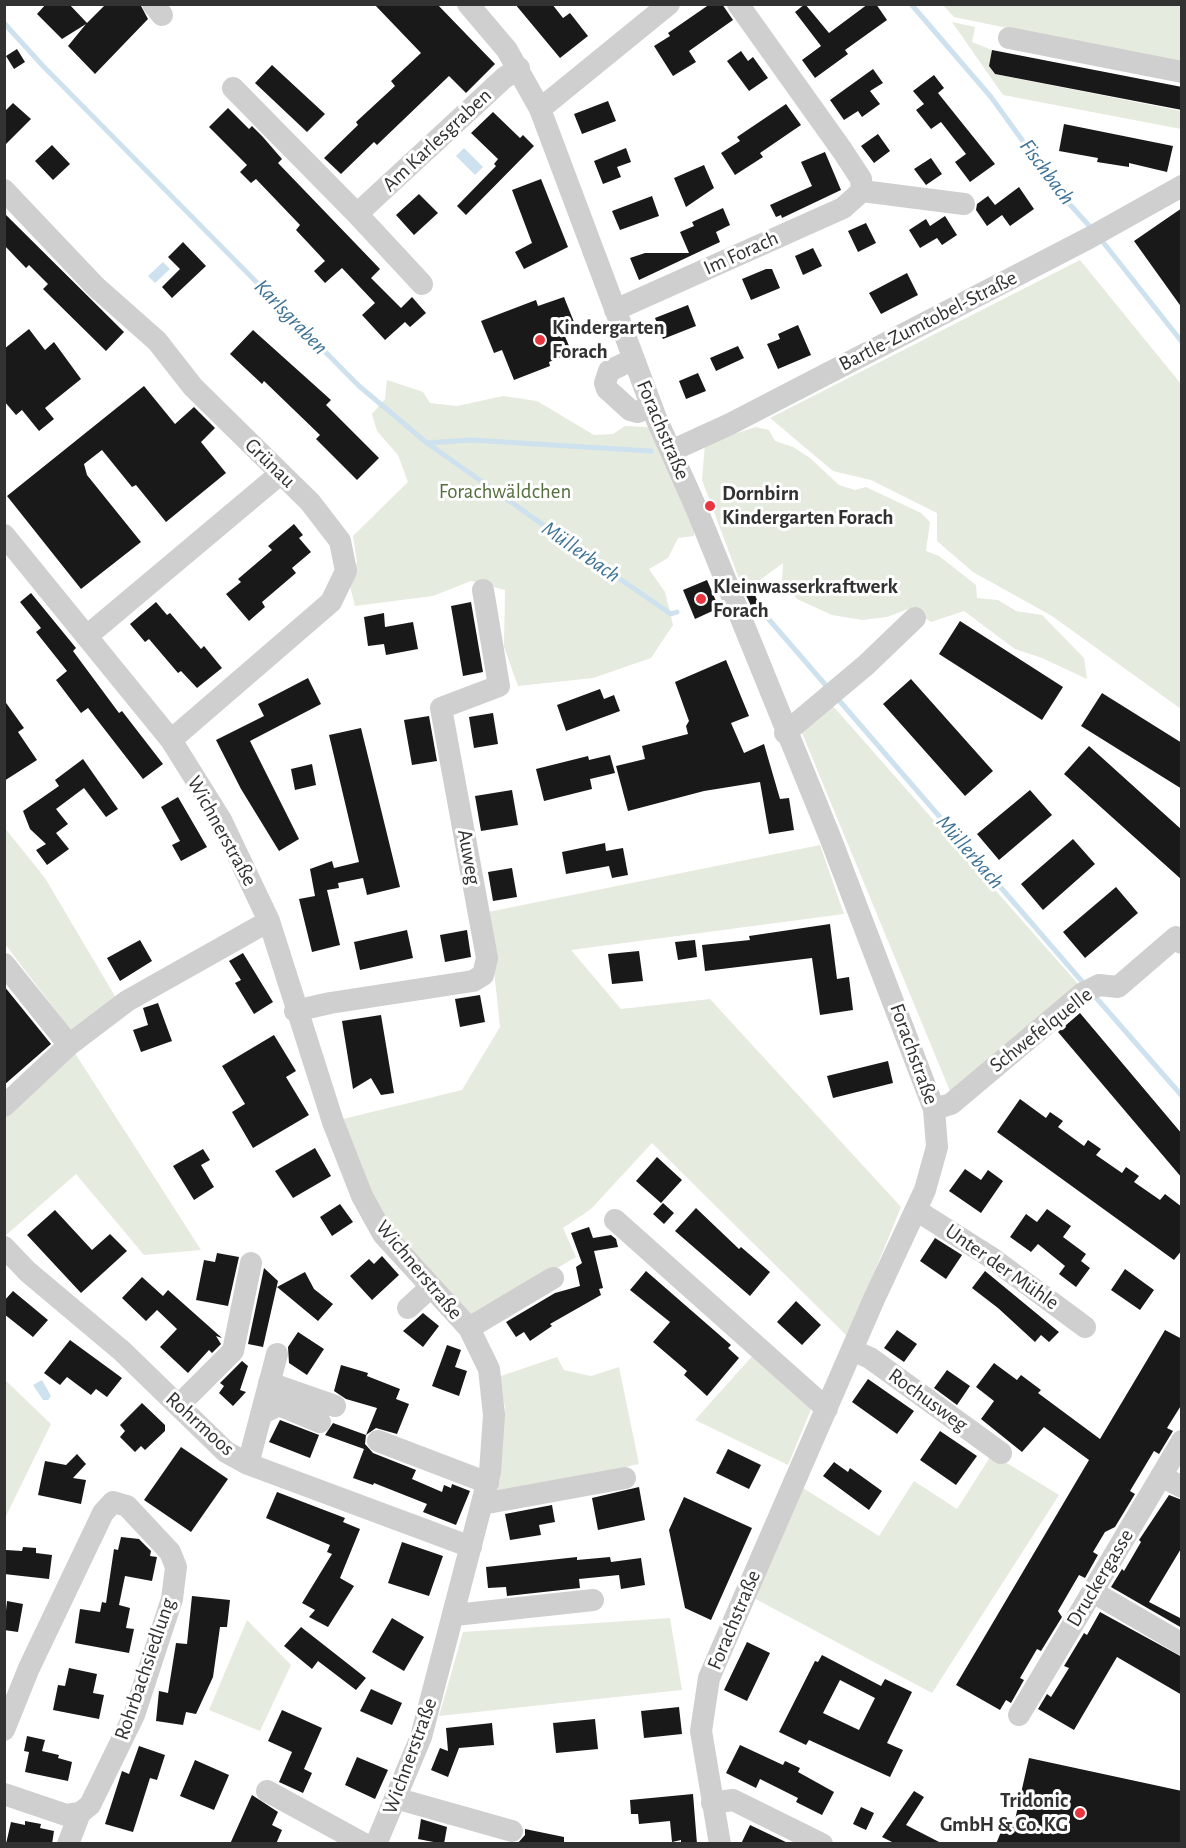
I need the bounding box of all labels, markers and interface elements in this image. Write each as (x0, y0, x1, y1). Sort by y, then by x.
street label: Am Karlesgraben (377, 83, 497, 197)
water label: Fischbach (1014, 134, 1080, 210)
street label: Im Forach (700, 225, 782, 281)
street label: Bartle-Zumtobel-Straße (835, 265, 1021, 377)
water label: Karlsgraben (249, 274, 333, 360)
place label: Kindergarten Forach (552, 315, 665, 365)
marker: Kindergarten Forach (533, 333, 547, 347)
street label: Forachstraße (631, 376, 695, 484)
street label: Grünau (239, 433, 301, 493)
park label: Forachwäldchen (439, 479, 571, 505)
place label: Dornbirn Kindergarten Forach (722, 481, 893, 531)
marker: Dornbirn Kindergarten Forach (703, 499, 717, 513)
water label: Müllerbach (537, 515, 625, 589)
place label: Kleinwasserkraftwerk Forach (713, 574, 898, 624)
marker: Kleinwasserkraftwerk Forach (694, 592, 708, 606)
street label: Wichnerstraße (181, 772, 263, 890)
water label: Müllerbach (931, 809, 1009, 895)
street label: Auweg (452, 827, 486, 887)
street label: Schwefelquelle (985, 982, 1097, 1078)
street label: Forachstraße (884, 1000, 944, 1108)
street label: Wichnerstraße (370, 1215, 468, 1325)
street label: Unter der Mühle (940, 1218, 1064, 1316)
street label: Rochusweg (883, 1363, 973, 1437)
street label: Rohrmoos (160, 1387, 240, 1461)
street label: Druckergasse (1061, 1524, 1139, 1632)
street label: Forachstraße (702, 1566, 766, 1674)
street label: Rohrbachsiedlung (109, 1595, 181, 1743)
street label: Wichnerstraße (377, 1694, 443, 1818)
place label: Tridonic GmbH & Co. KG (940, 1788, 1068, 1838)
marker: Tridonic GmbH & Co. KG (1073, 1806, 1087, 1820)

